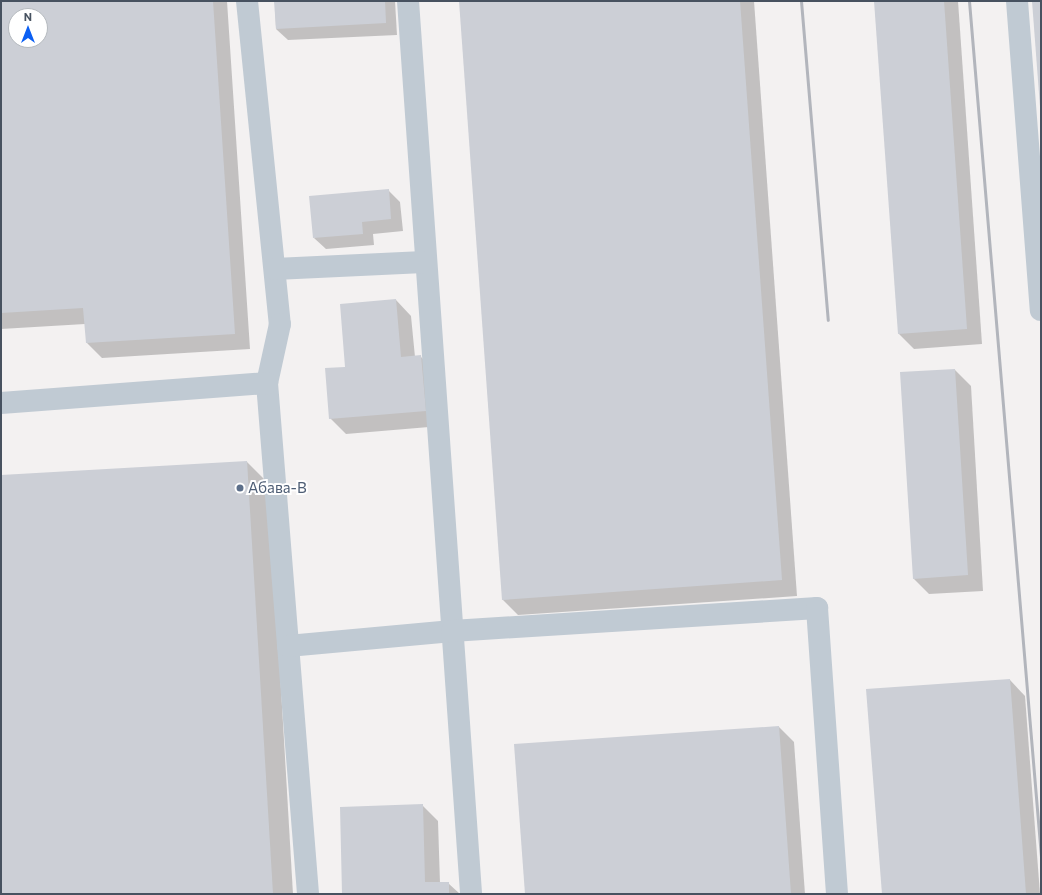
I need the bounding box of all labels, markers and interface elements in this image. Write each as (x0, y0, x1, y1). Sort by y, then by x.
north arrow (8, 8, 48, 48)
text: N (24, 10, 32, 23)
place label: Абава-В (248, 479, 307, 497)
marker: Абава-В (235, 483, 245, 493)

